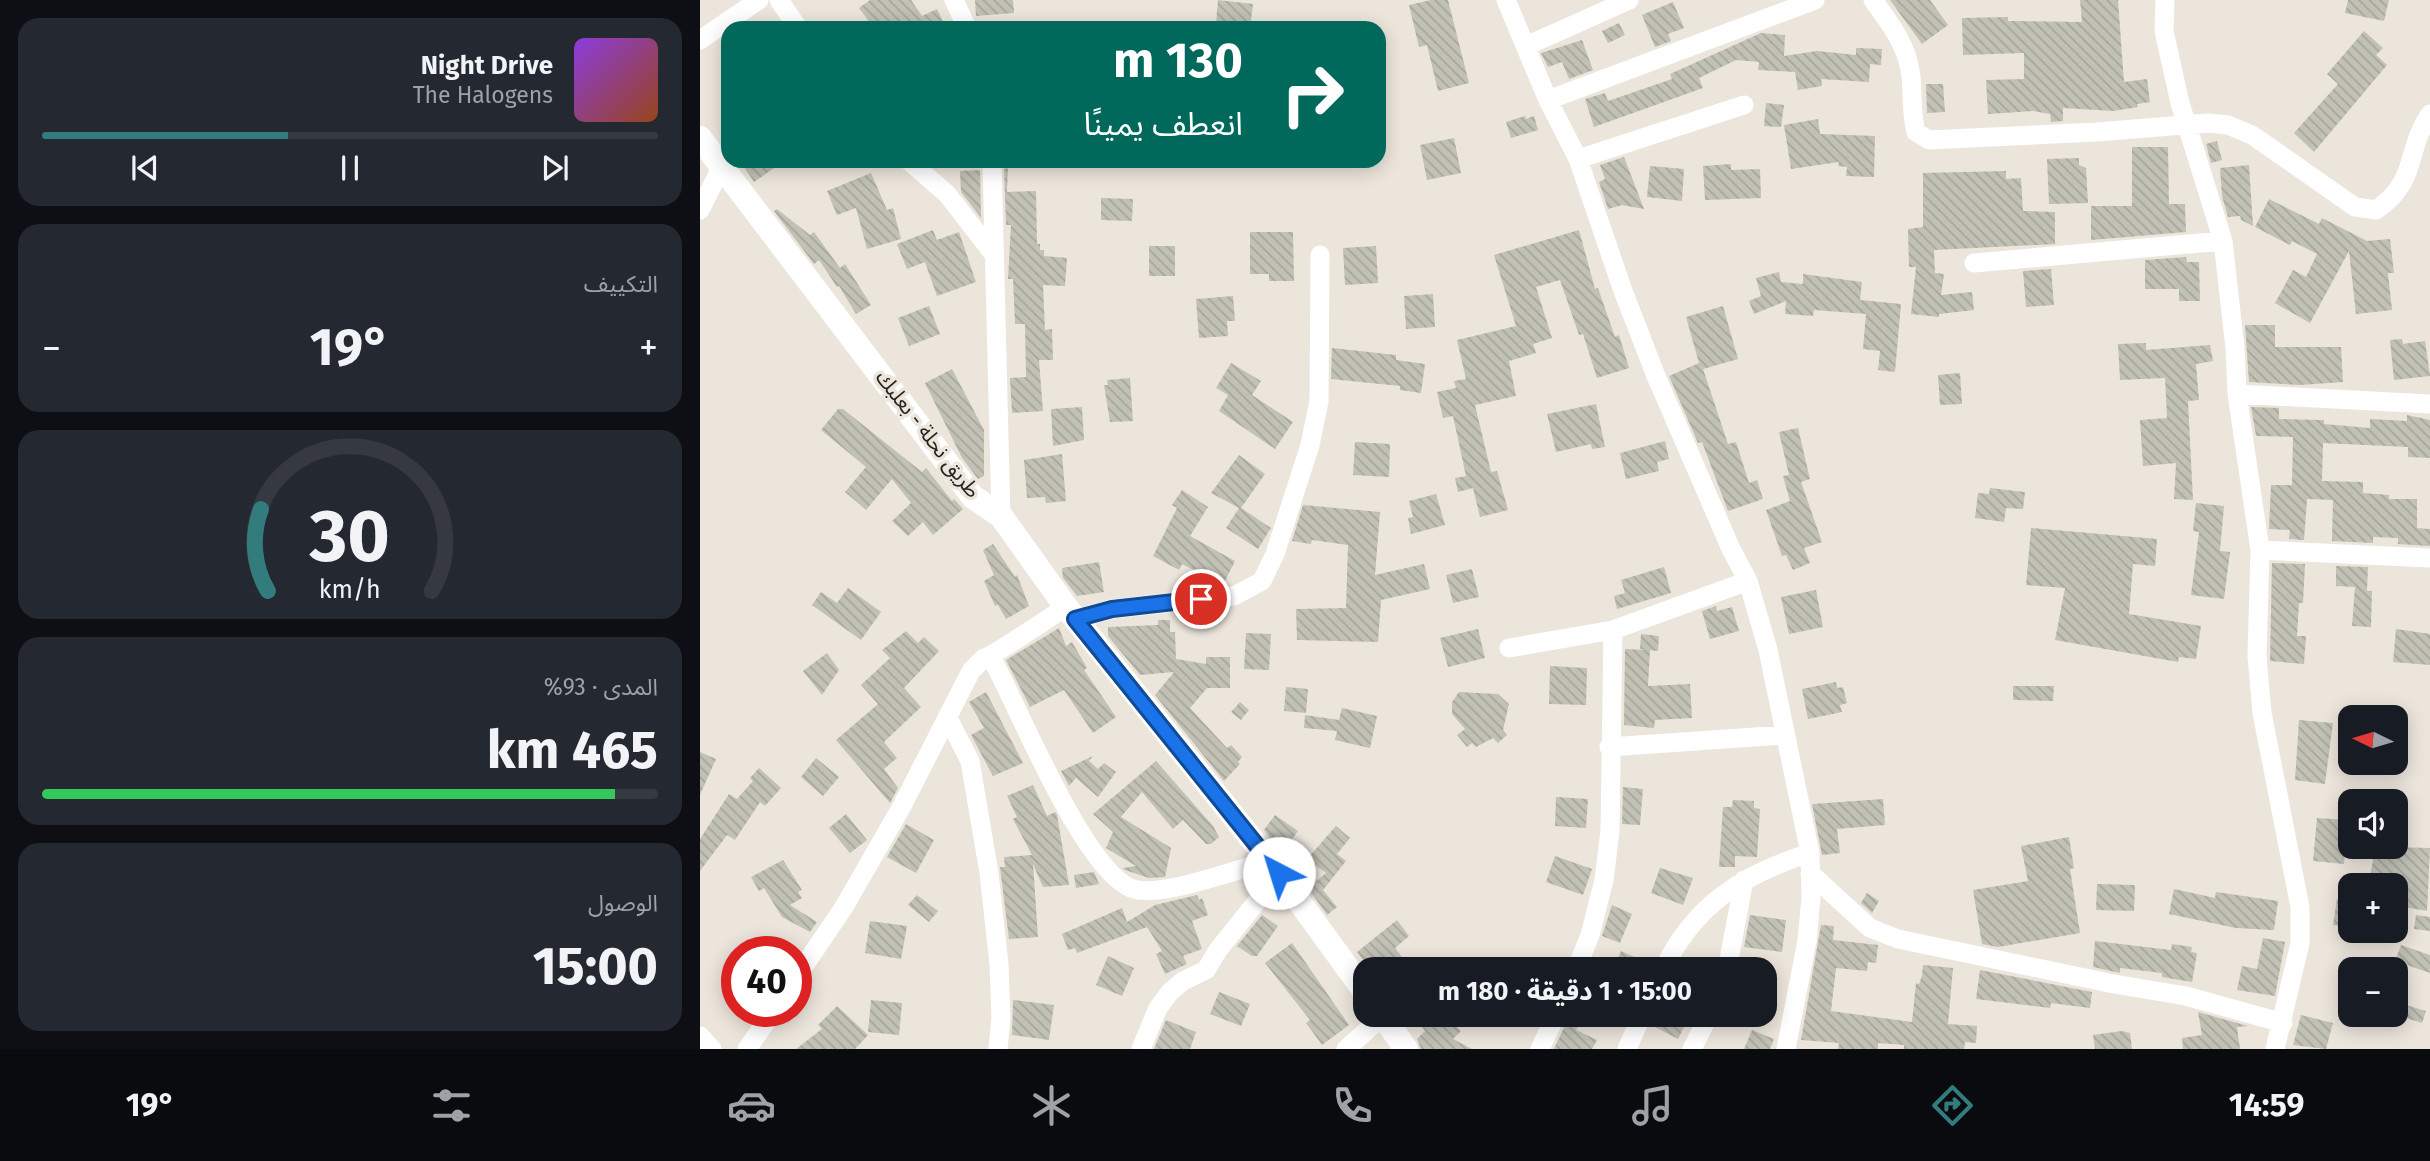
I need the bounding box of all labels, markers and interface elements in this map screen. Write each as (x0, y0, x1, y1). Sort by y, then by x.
text: 130 m (1113, 31, 1243, 90)
icon: right (1267, 49, 1358, 140)
text: Night Drive (421, 50, 553, 81)
text: The Halogens (413, 81, 553, 109)
text: انعطف يمينًا (1083, 105, 1243, 143)
icon: previous (126, 149, 164, 187)
icon: pause (331, 149, 369, 187)
icon: next (536, 149, 574, 187)
text: التكييف (584, 270, 658, 298)
text: 19° (310, 316, 390, 379)
text: − (42, 325, 61, 371)
text: + (639, 325, 658, 371)
street label: طريق نحلة - بعلبك (870, 365, 986, 503)
text: 30 (309, 493, 390, 580)
pin (1171, 569, 1231, 629)
text: km/h (319, 574, 381, 604)
icon: arrive (1182, 580, 1220, 618)
text: المدى · 93% (544, 673, 658, 701)
north arrow (2338, 705, 2408, 775)
map controls (2338, 705, 2408, 1027)
text: 465 km (487, 719, 658, 782)
button: sound (2338, 789, 2408, 859)
position arrow (1242, 836, 1316, 910)
button: + (2338, 873, 2408, 943)
text: الوصول (588, 889, 658, 917)
text: 15:00 (533, 935, 658, 998)
speed limit sign: 40 (721, 936, 812, 1027)
button: − (2338, 957, 2408, 1027)
text: 15:00 · 1 دقيقة · 180 m (1438, 976, 1692, 1007)
icon: filters (427, 1081, 476, 1130)
icon: car (727, 1081, 776, 1130)
icon: climate (1027, 1081, 1076, 1130)
icon: phone (1328, 1081, 1377, 1130)
icon: music (1628, 1081, 1677, 1130)
icon: directions (1928, 1081, 1977, 1130)
text: 19° (126, 1086, 175, 1124)
text: 14:59 (2229, 1086, 2304, 1124)

